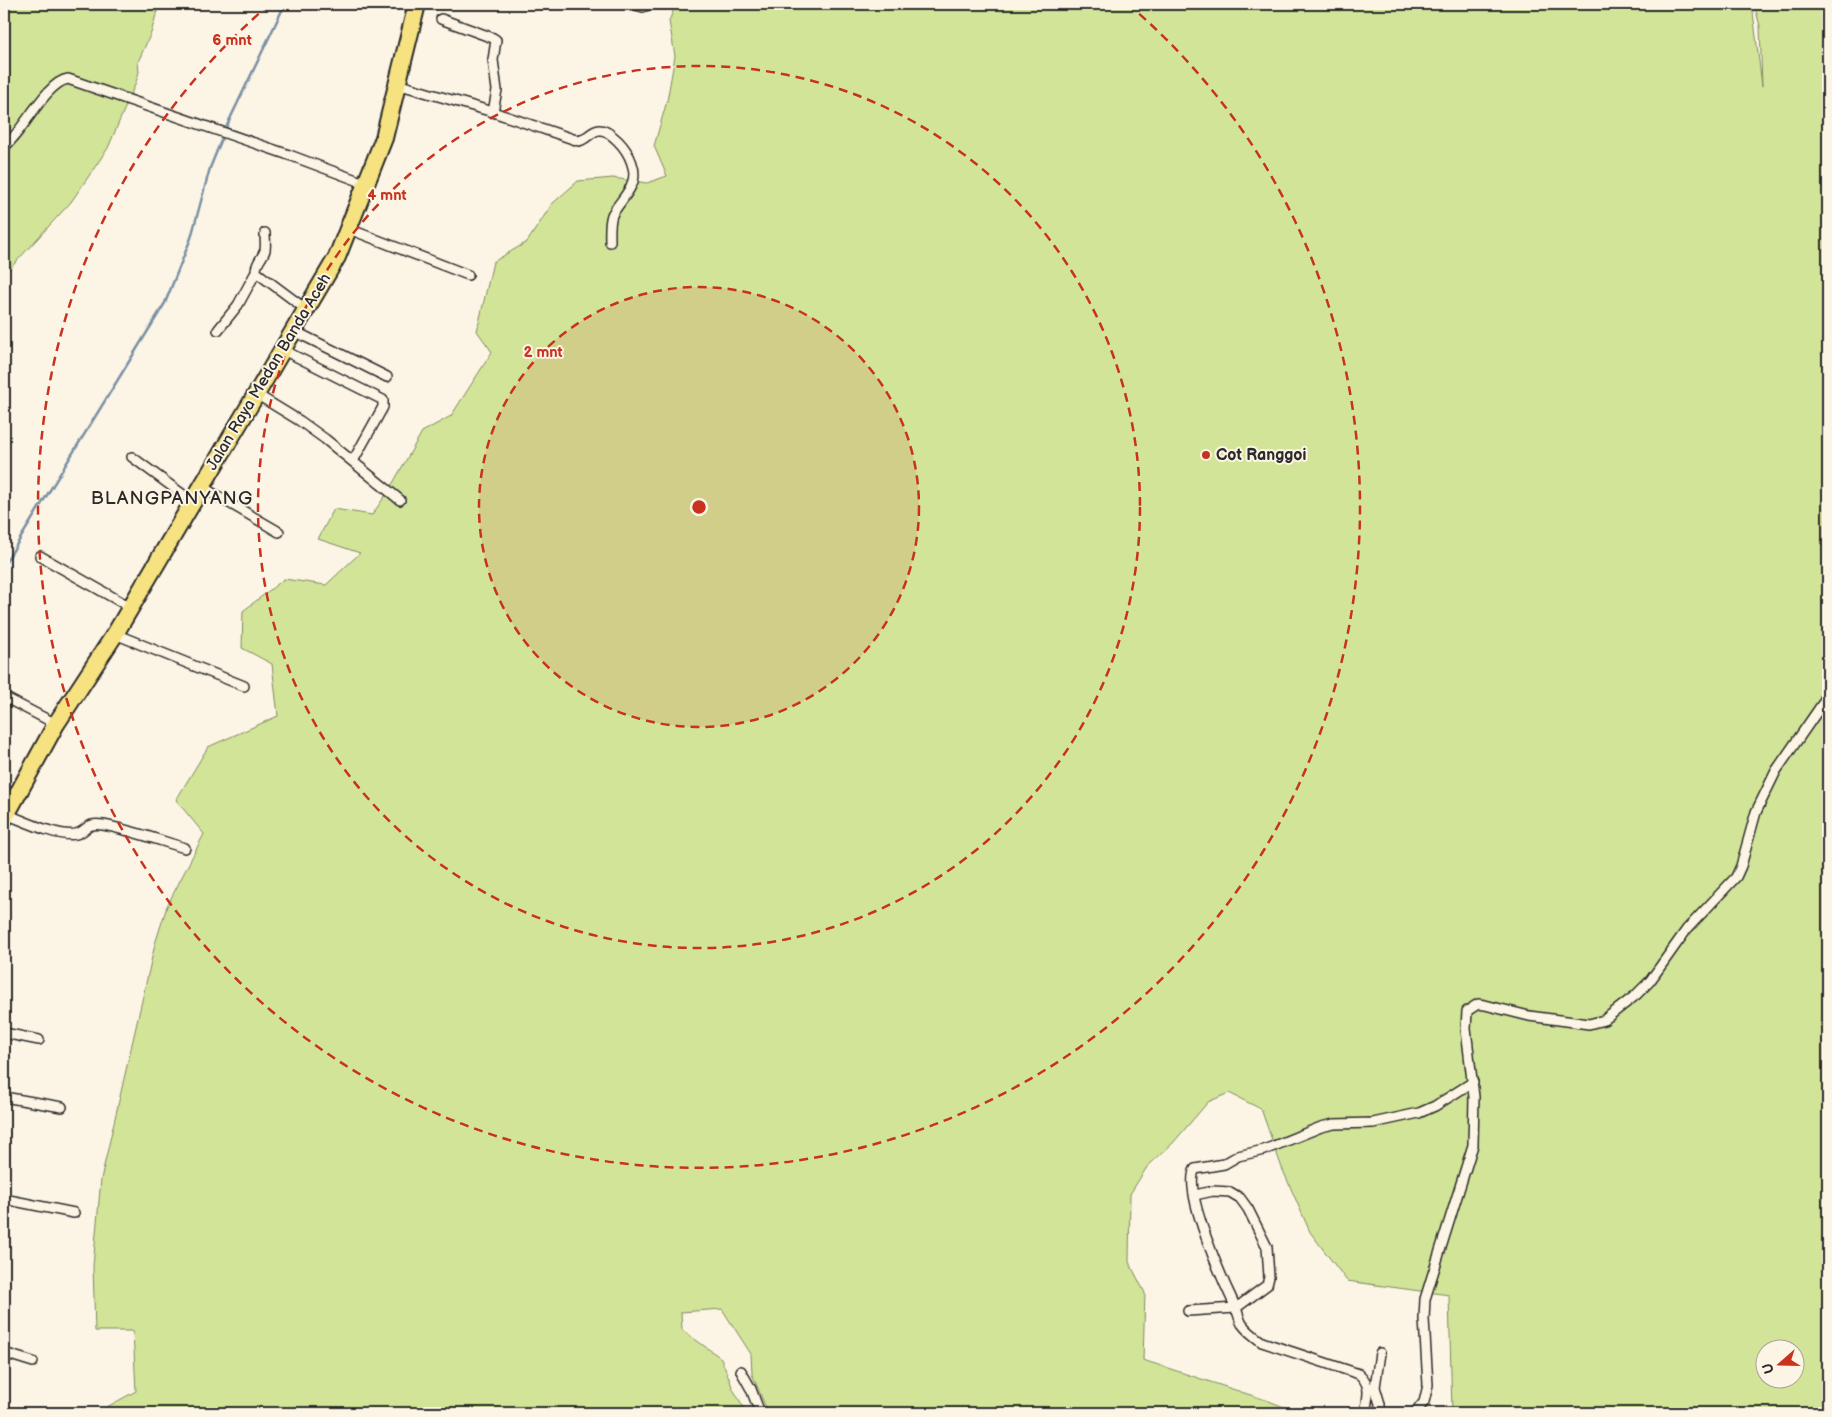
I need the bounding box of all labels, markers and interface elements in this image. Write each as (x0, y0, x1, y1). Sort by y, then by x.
text: 6 mnt (212, 31, 252, 50)
text: 4 mnt (367, 186, 407, 205)
street label: Jalan Raya Medan Banda Aceh (203, 270, 335, 474)
text: 2 mnt (523, 343, 563, 362)
place label: Cot Ranggoi (1216, 446, 1306, 465)
marker: Cot Ranggoi (1200, 449, 1212, 461)
district label: BLANGPANYANG (91, 487, 253, 510)
centre of rings (690, 498, 708, 516)
north arrow (1754, 1340, 1804, 1390)
text: U (1759, 1361, 1778, 1376)

